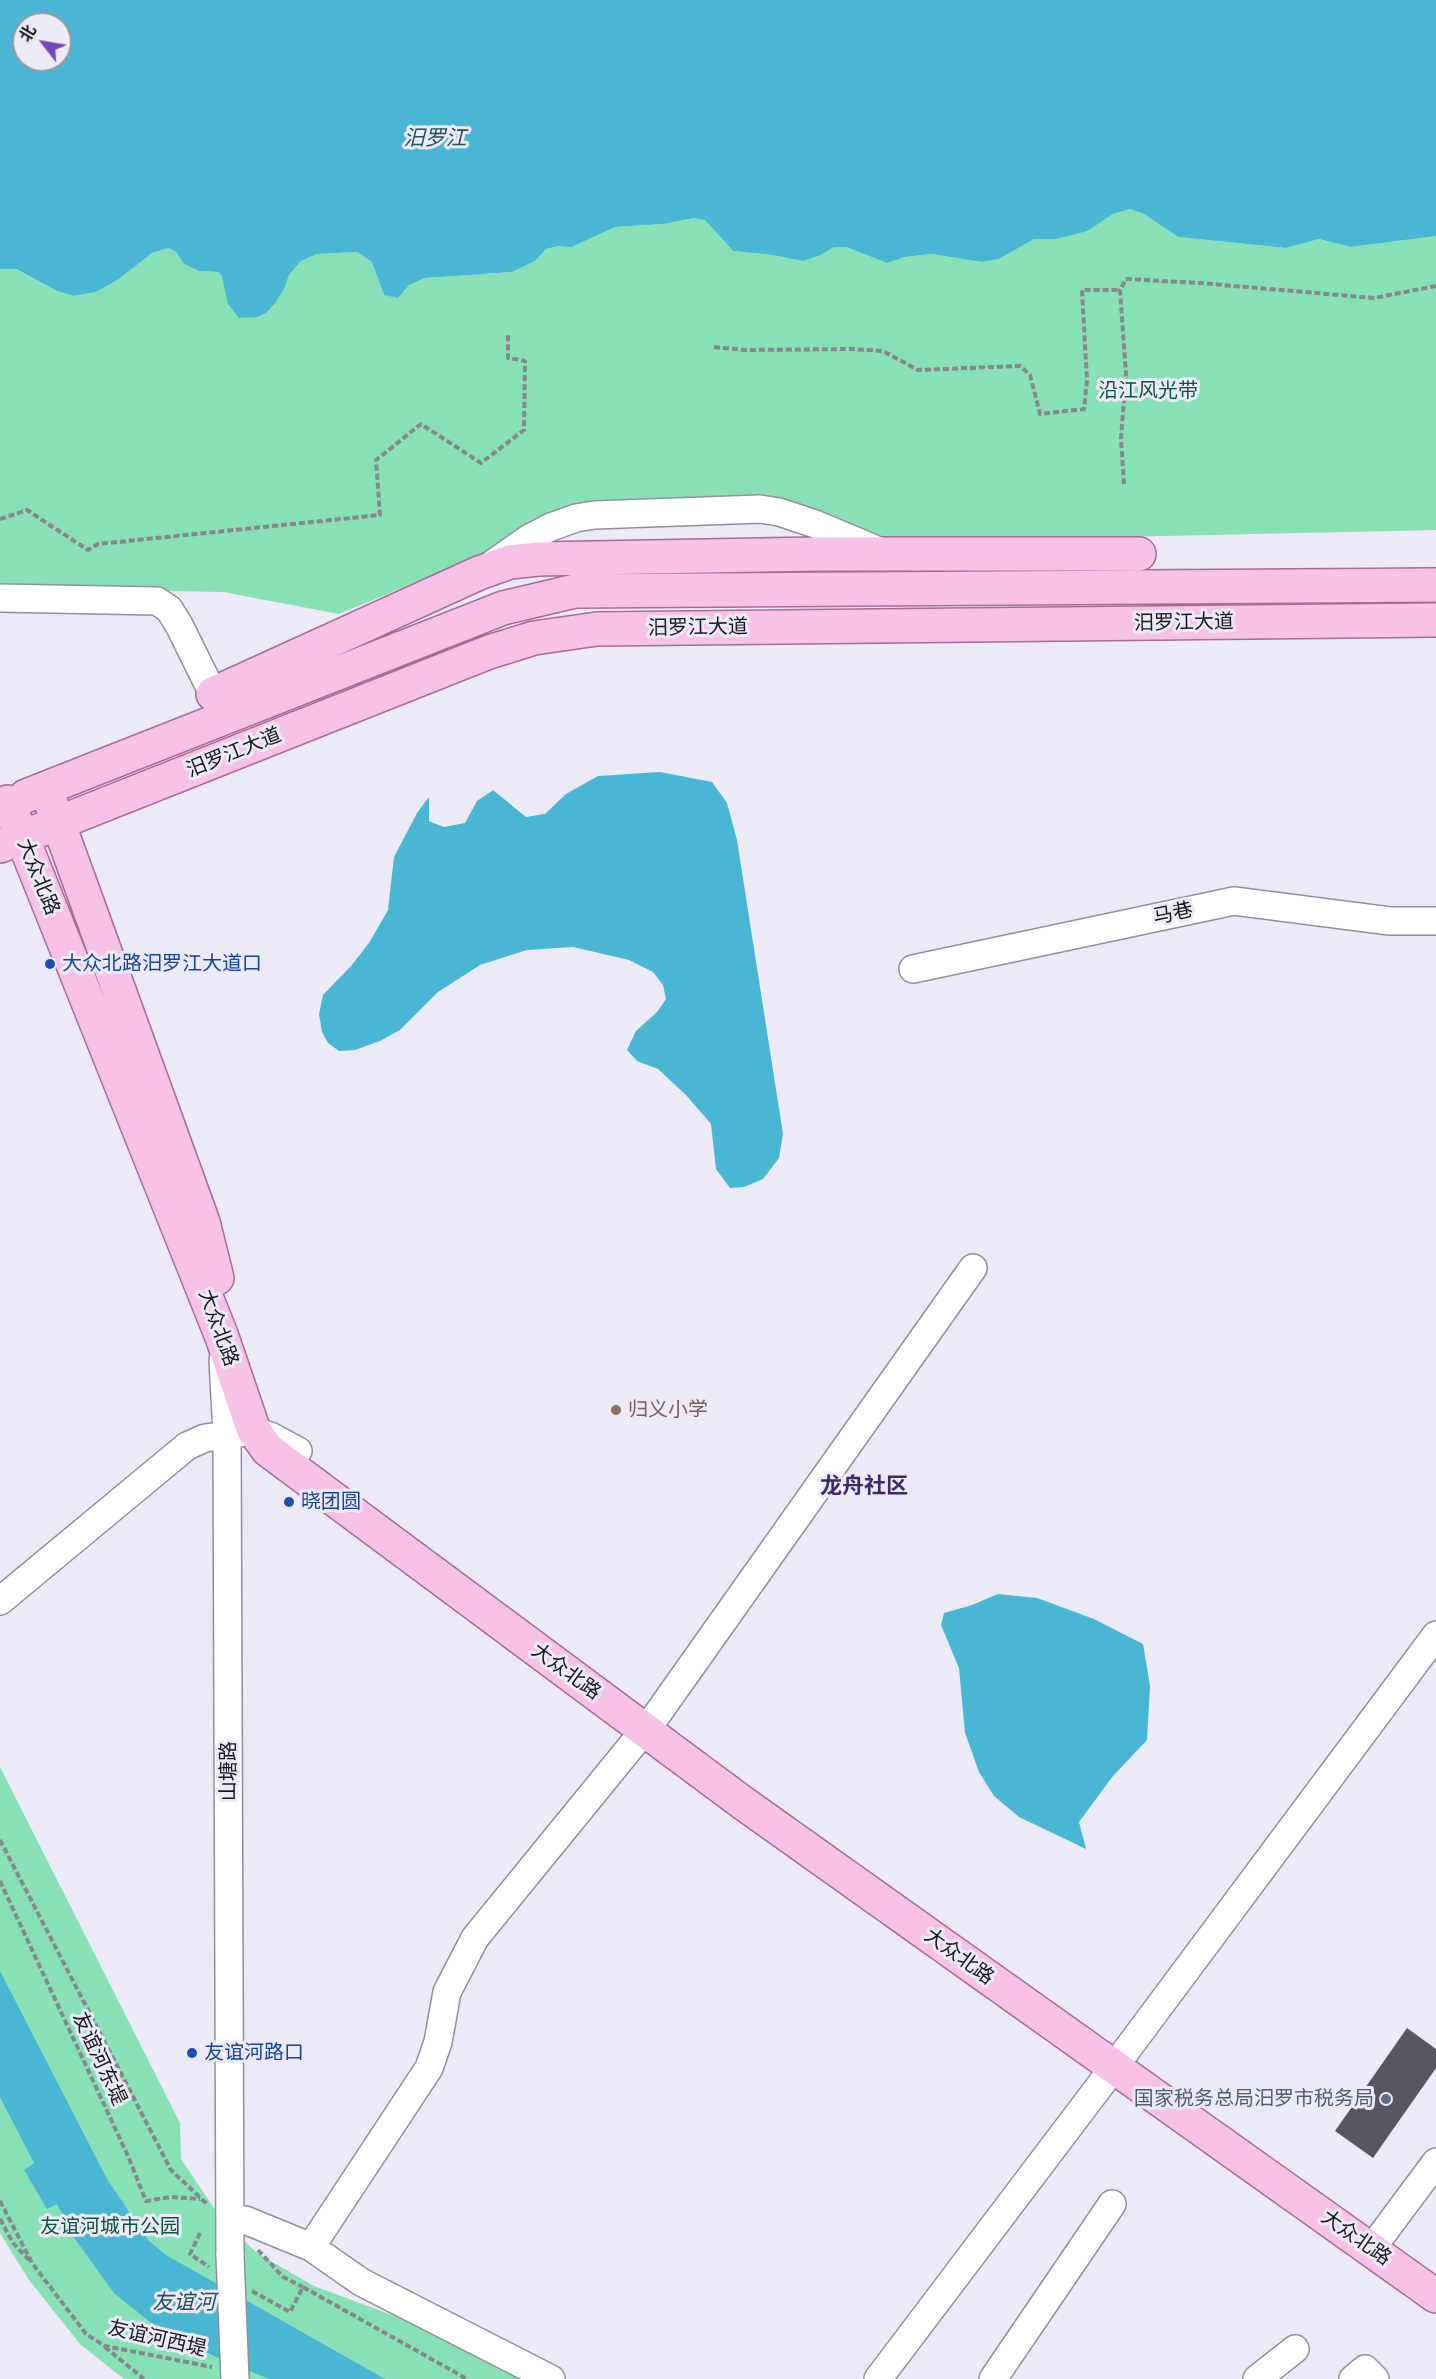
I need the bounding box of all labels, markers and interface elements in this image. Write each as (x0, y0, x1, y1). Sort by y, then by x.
north arrow (12, 12, 72, 72)
text: 北 (16, 22, 40, 45)
water label: 汨罗江 (404, 126, 466, 152)
park label: 沿江风光带 (1098, 379, 1198, 403)
street label: 汨罗江大道 (1134, 610, 1234, 636)
street label: 汨罗江大道 (648, 615, 748, 641)
street label: 汨罗江大道 (183, 723, 285, 783)
street label: 大众北路 (12, 835, 64, 919)
street label: 马巷 (1151, 898, 1195, 930)
place label: 大众北路汨罗江大道口 (62, 952, 262, 976)
marker: 大众北路汨罗江大道口 (43, 957, 57, 971)
street label: 大众北路 (193, 1286, 243, 1370)
place label: 归义小学 (628, 1398, 708, 1422)
marker: 归义小学 (609, 1403, 623, 1417)
district label: 龙舟社区 (820, 1474, 908, 1500)
place label: 晓团圆 (301, 1490, 361, 1514)
marker: 晓团圆 (282, 1495, 296, 1509)
street label: 大众北路 (527, 1639, 605, 1705)
street label: 山塘路 (217, 1741, 241, 1801)
street label: 大众北路 (920, 1924, 998, 1990)
street label: 友谊河东堤 (67, 2009, 131, 2109)
place label: 友谊河路口 (204, 2041, 304, 2065)
marker: 友谊河路口 (185, 2046, 199, 2060)
place label: 国家税务总局汨罗市税务局 (1134, 2087, 1374, 2111)
marker: 国家税务总局汨罗市税务局 (1379, 2092, 1393, 2106)
street label: 大众北路 (1316, 2205, 1396, 2271)
park label: 友谊河城市公园 (40, 2215, 180, 2239)
water label: 友谊河 (153, 2290, 215, 2316)
street label: 友谊河西堤 (106, 2316, 208, 2362)

